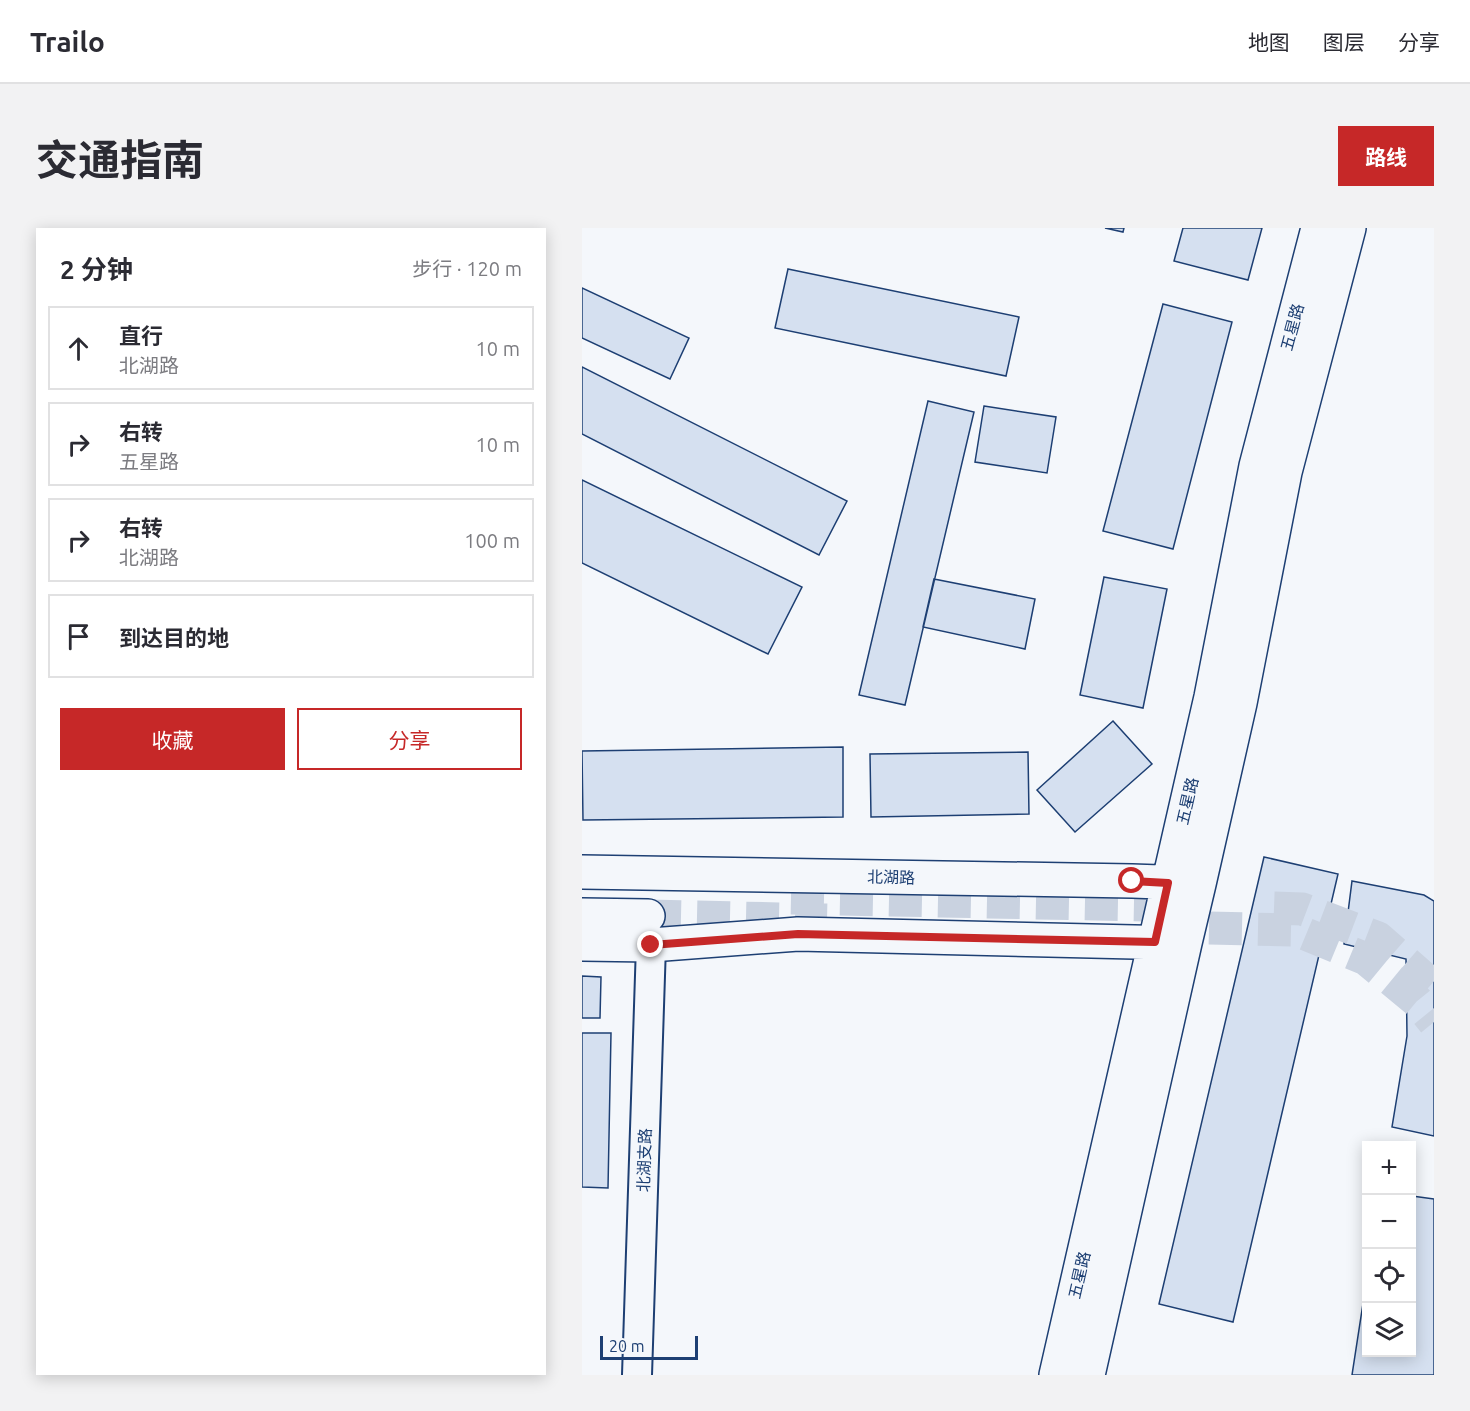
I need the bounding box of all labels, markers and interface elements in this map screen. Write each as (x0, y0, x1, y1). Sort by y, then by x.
text: Trailo (30, 26, 105, 57)
text: 地图 (1248, 30, 1290, 54)
text: 图层 (1323, 30, 1365, 54)
text: 分享 (1398, 30, 1440, 54)
button: 路线 (1338, 126, 1434, 186)
text: 交通指南 (36, 136, 204, 183)
text: 2 分钟 (60, 255, 133, 284)
text: 步行 · 120 m (412, 257, 522, 280)
street label: 五星路 (1277, 301, 1307, 353)
text: 直行 (119, 323, 163, 348)
icon: ahead (62, 332, 95, 365)
text: 10 m (476, 337, 520, 360)
text: 北湖路 (119, 354, 179, 377)
text: 右转 (119, 419, 163, 444)
icon: right (62, 428, 95, 461)
text: 10 m (476, 433, 520, 456)
text: 五星路 (119, 450, 179, 473)
text: 右转 (119, 515, 163, 540)
icon: right (62, 524, 95, 557)
text: 100 m (464, 529, 520, 552)
text: 北湖路 (119, 546, 179, 569)
icon: arrive (62, 620, 95, 653)
text: 到达目的地 (119, 625, 229, 650)
button: 收藏 (60, 708, 285, 770)
button: 分享 (297, 708, 522, 770)
street label: 五星路 (1173, 776, 1201, 826)
route start (1118, 867, 1144, 893)
street label: 北湖路 (867, 868, 915, 886)
route end (637, 931, 663, 957)
street label: 北湖支路 (634, 1128, 654, 1192)
map controls (1362, 1141, 1416, 1357)
button: + (1362, 1141, 1416, 1195)
button: − (1362, 1195, 1416, 1249)
button: locate (1362, 1249, 1416, 1303)
street label: 五星路 (1065, 1250, 1093, 1300)
button: layers (1362, 1303, 1416, 1357)
scale bar (600, 1333, 698, 1360)
text: 20 m (609, 1337, 645, 1355)

